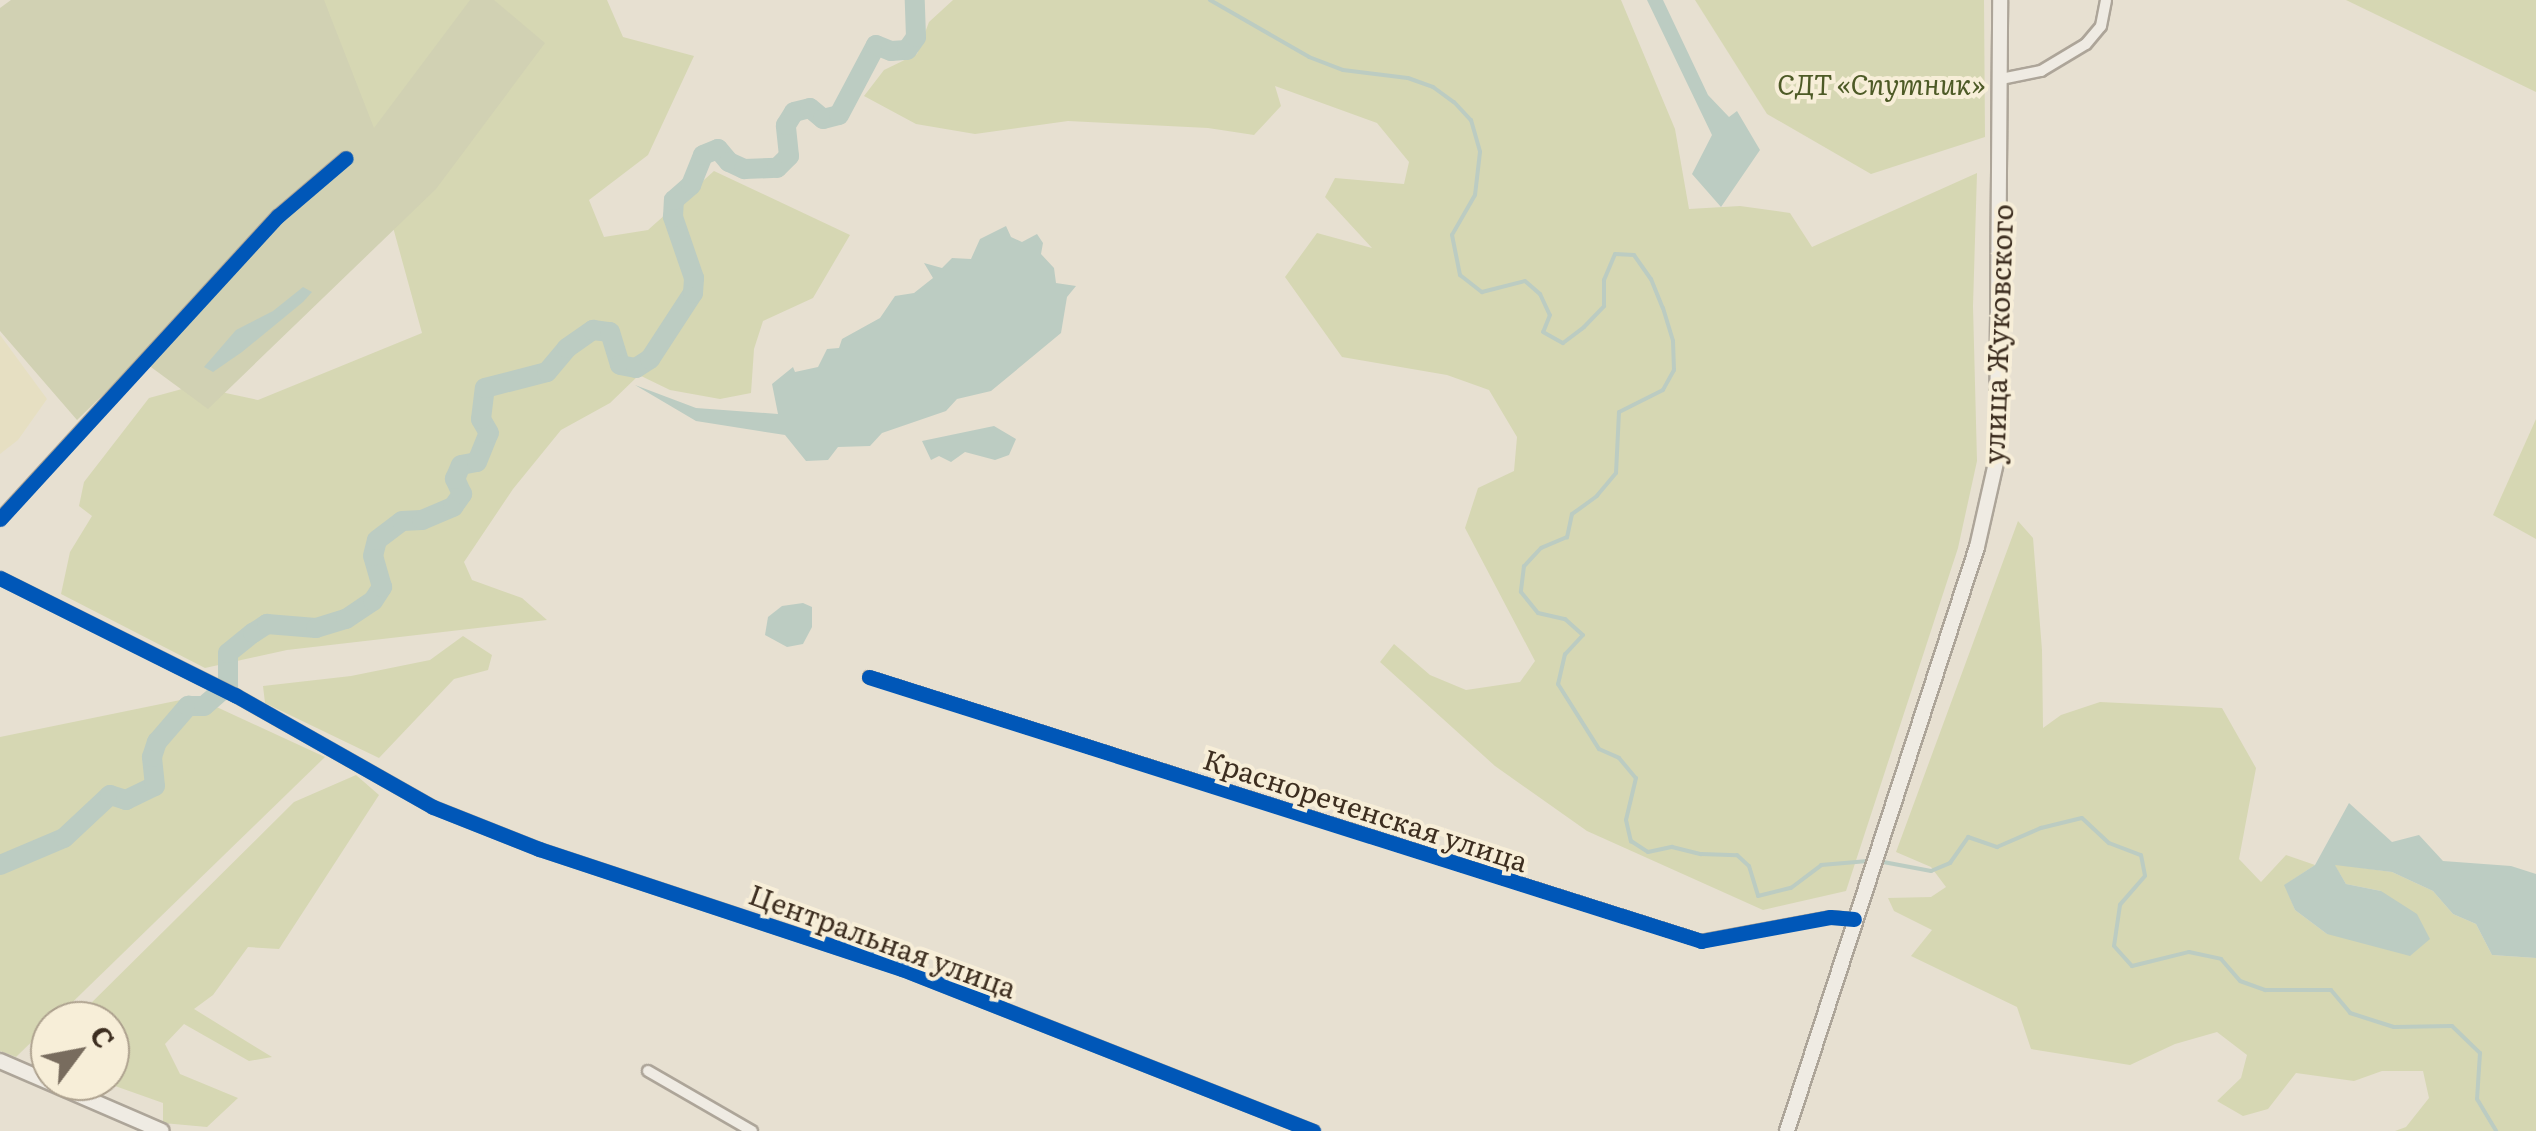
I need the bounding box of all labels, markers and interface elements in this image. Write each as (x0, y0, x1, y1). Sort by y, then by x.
park label: СДТ «Спутник» (1777, 66, 1985, 100)
street label: улица Жуковского (1976, 203, 2018, 465)
street label: Краснореченская улица (1200, 741, 1532, 877)
street label: Центральная улица (745, 876, 1021, 1004)
north arrow (30, 1001, 130, 1101)
text: С (81, 1017, 127, 1056)

